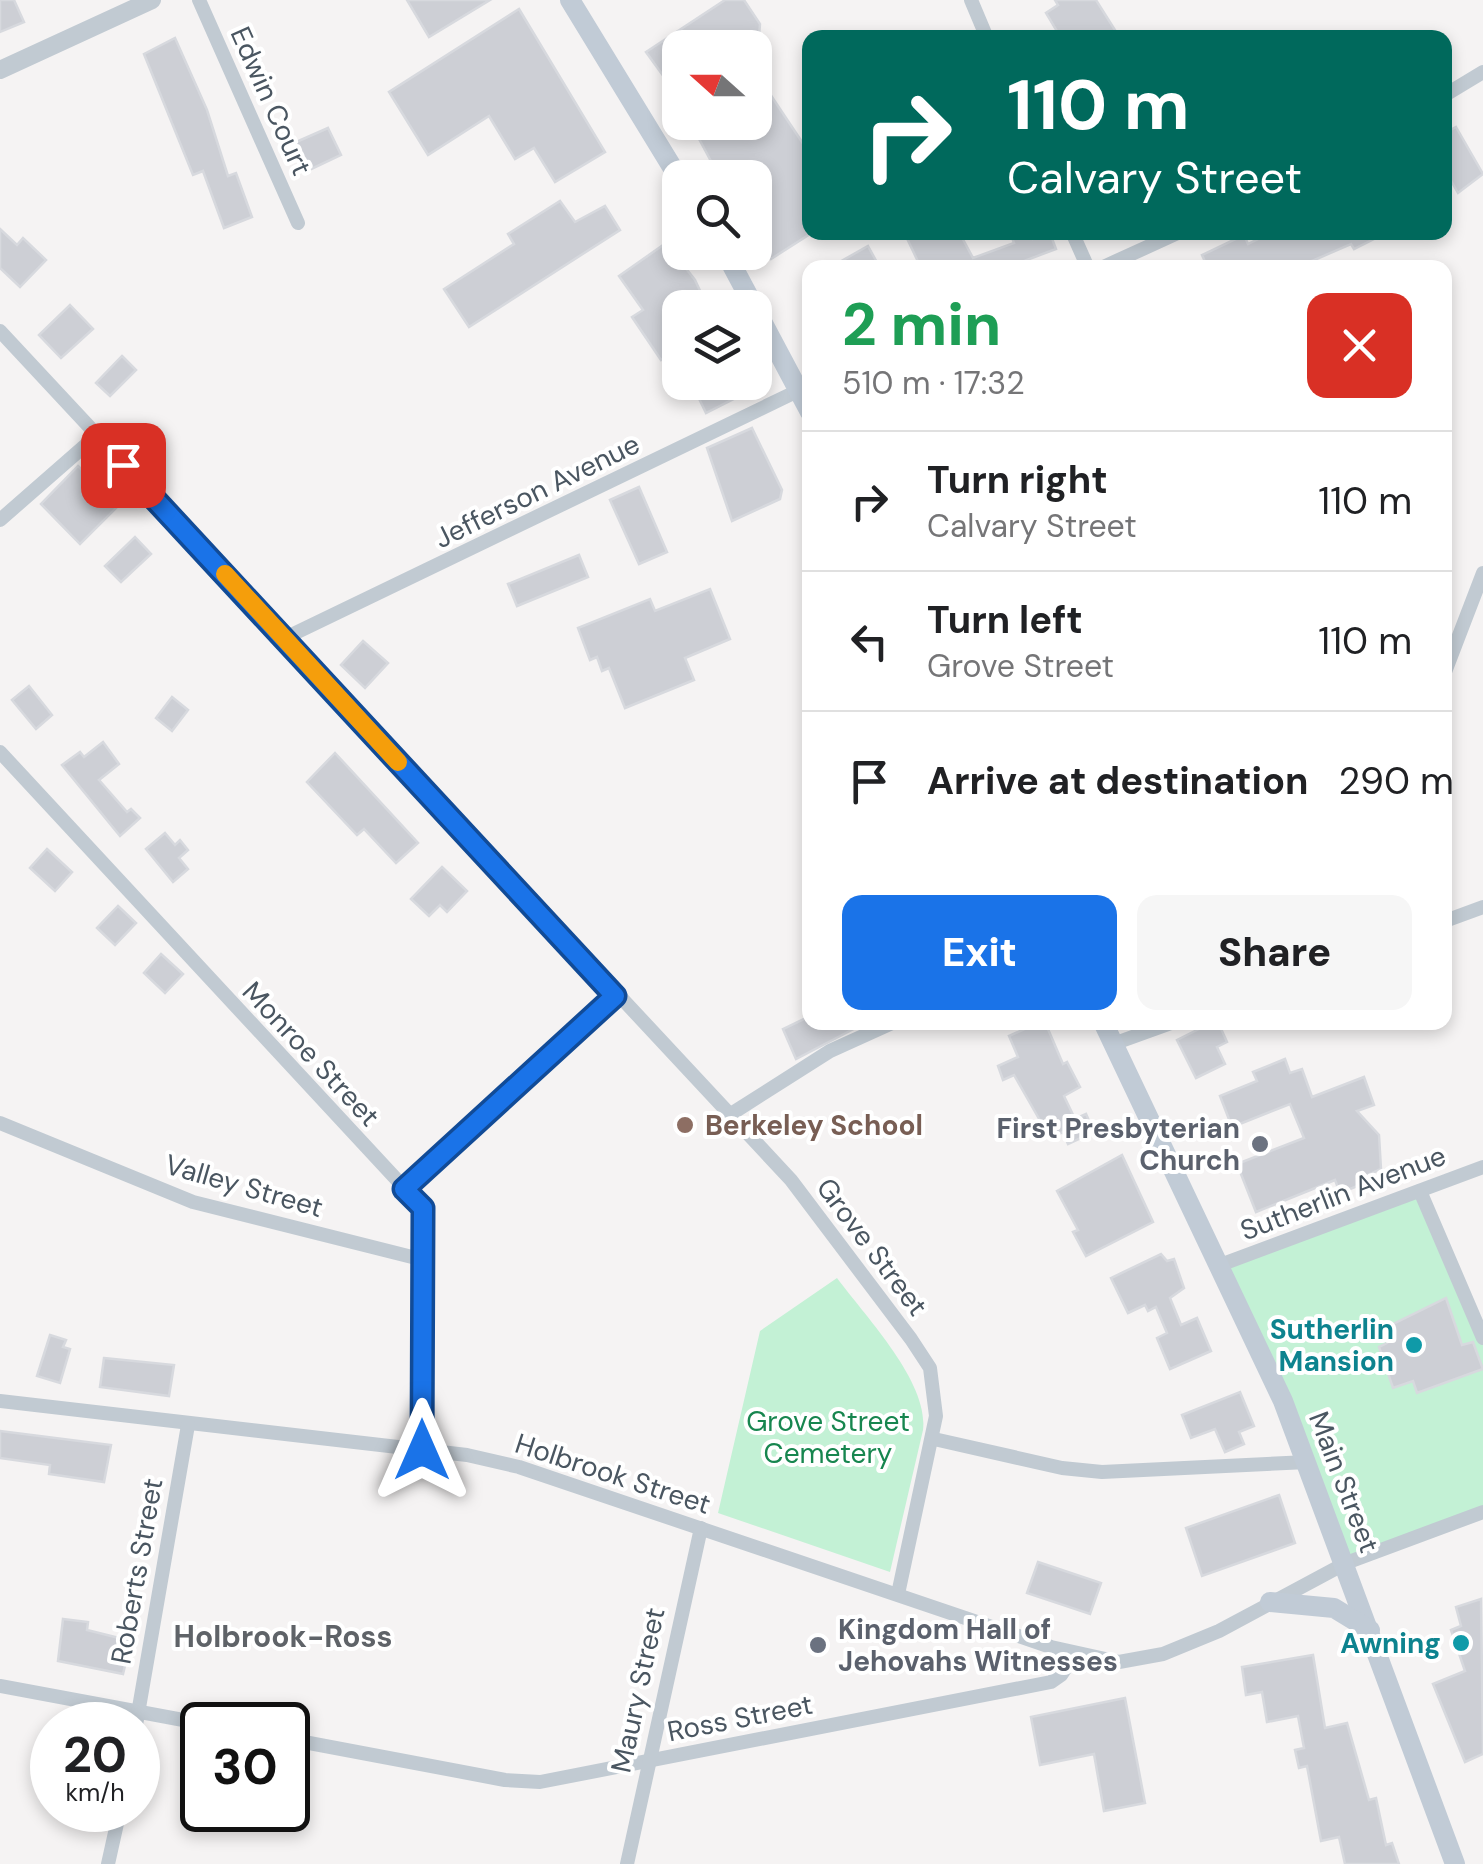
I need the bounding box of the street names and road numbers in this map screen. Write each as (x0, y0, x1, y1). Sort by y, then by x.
street label: Edwin Court (222, 21, 320, 181)
street label: Jefferson Avenue (428, 425, 646, 557)
street label: Monroe Street (234, 974, 388, 1134)
street label: Sutherlin Avenue (1235, 1137, 1451, 1249)
street label: Valley Street (161, 1146, 327, 1226)
street label: Grove Street (808, 1170, 936, 1324)
street label: Main Street (1300, 1406, 1388, 1558)
street label: Holbrook Street (511, 1425, 715, 1523)
street label: Roberts Street (102, 1475, 172, 1667)
street label: Maury Street (602, 1604, 674, 1776)
street label: Ross Street (664, 1686, 816, 1750)

